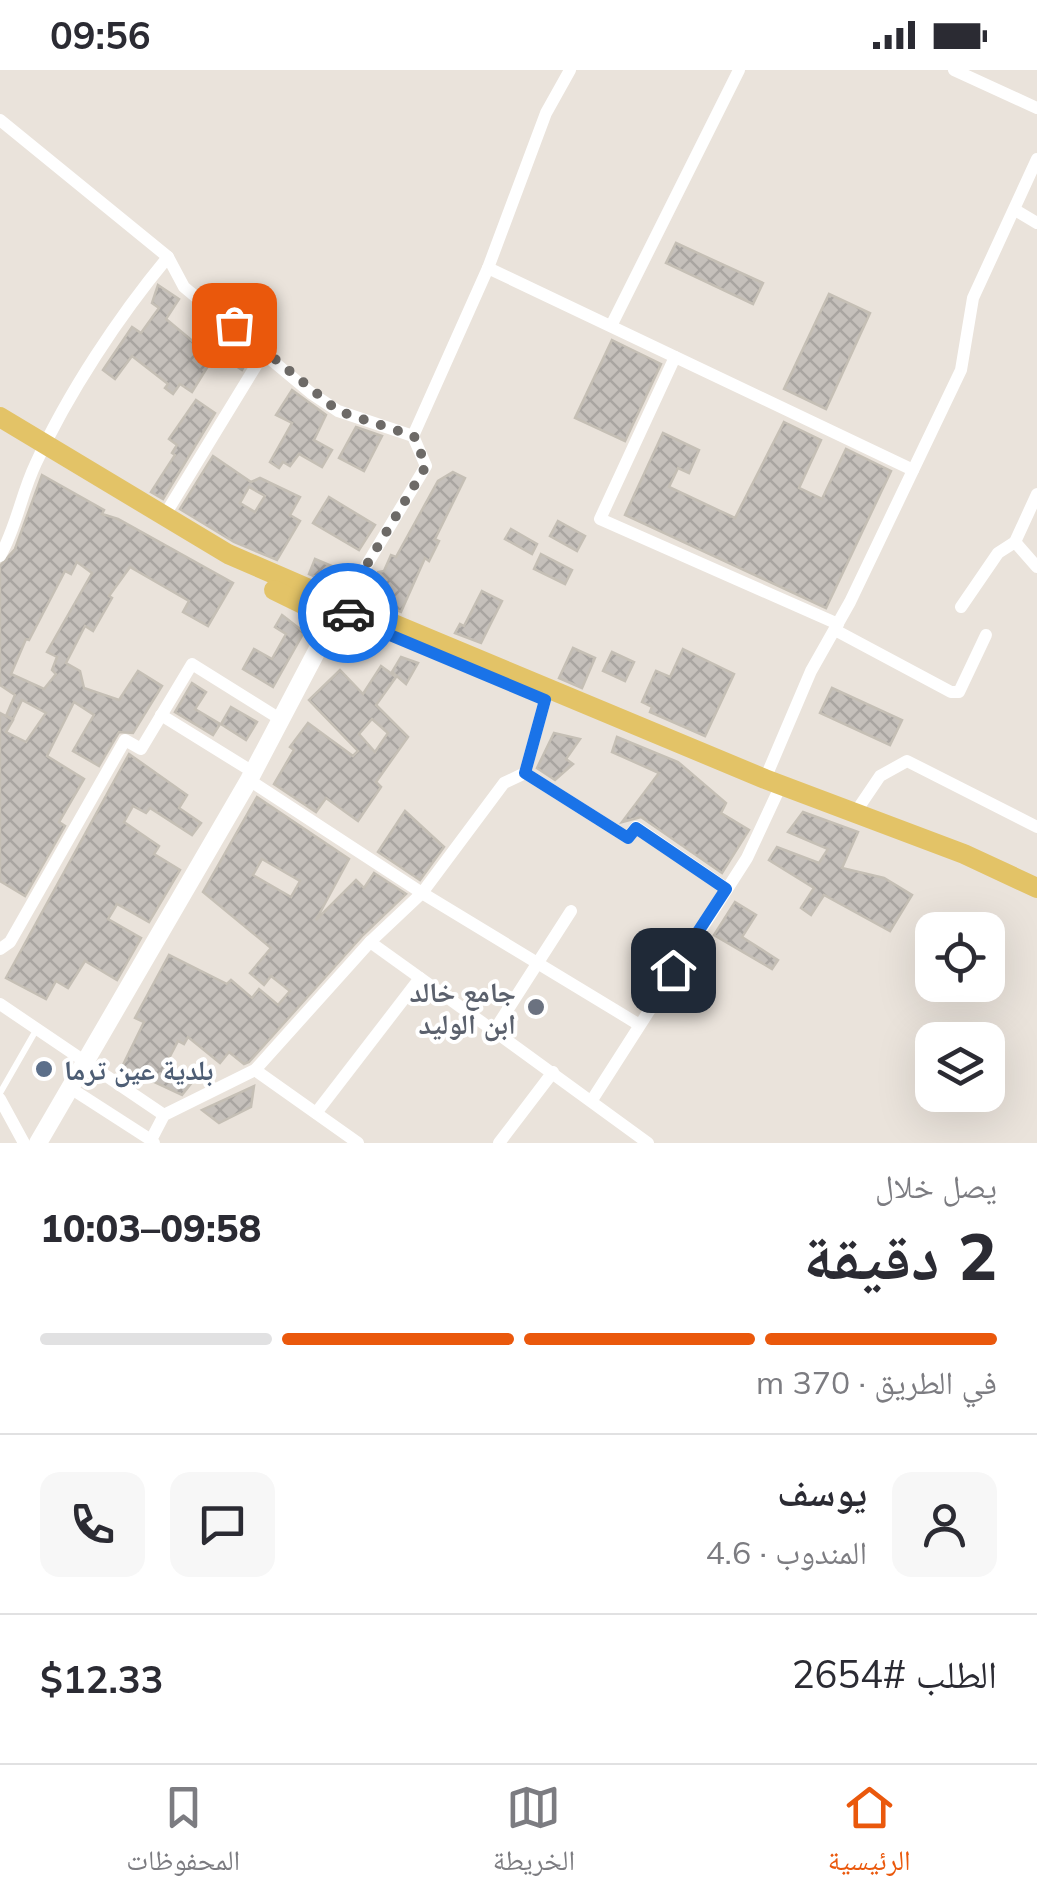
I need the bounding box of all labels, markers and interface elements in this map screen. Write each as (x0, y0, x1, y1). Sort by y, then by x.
text: 09:56 (50, 11, 151, 59)
pin (192, 283, 277, 368)
icon: bag (207, 298, 262, 353)
courier (298, 563, 398, 663)
icon: car (321, 586, 376, 641)
map controls (915, 912, 1005, 1112)
button: locate (915, 912, 1005, 1002)
pin (631, 928, 716, 1013)
icon: home (646, 943, 701, 998)
place label: جامع خالد ابن الوليد (410, 974, 516, 1042)
marker: جامع خالد ابن الوليد (525, 996, 547, 1018)
button: layers (915, 1022, 1005, 1112)
place label: بلدية عين ترما (64, 1052, 213, 1088)
marker: بلدية عين ترما (33, 1058, 55, 1080)
text: يصل خلال (875, 1166, 997, 1206)
text: 09:58–10:03 (40, 1204, 261, 1252)
text: 2 دقيقة (803, 1215, 997, 1296)
text: في الطريق · 370 m (756, 1362, 997, 1402)
text: يوسف (777, 1468, 867, 1516)
button: phone (40, 1472, 145, 1577)
button: chat (170, 1472, 275, 1577)
button: person (892, 1472, 997, 1577)
text: المندوب · 4.6 (705, 1532, 867, 1572)
text: الطلب #2654 (792, 1650, 997, 1698)
text: $12.33 (40, 1655, 163, 1703)
tab: المحفوظات (126, 1780, 240, 1888)
tab: الخريطة (493, 1780, 575, 1888)
tab: الرئيسية (828, 1780, 911, 1888)

